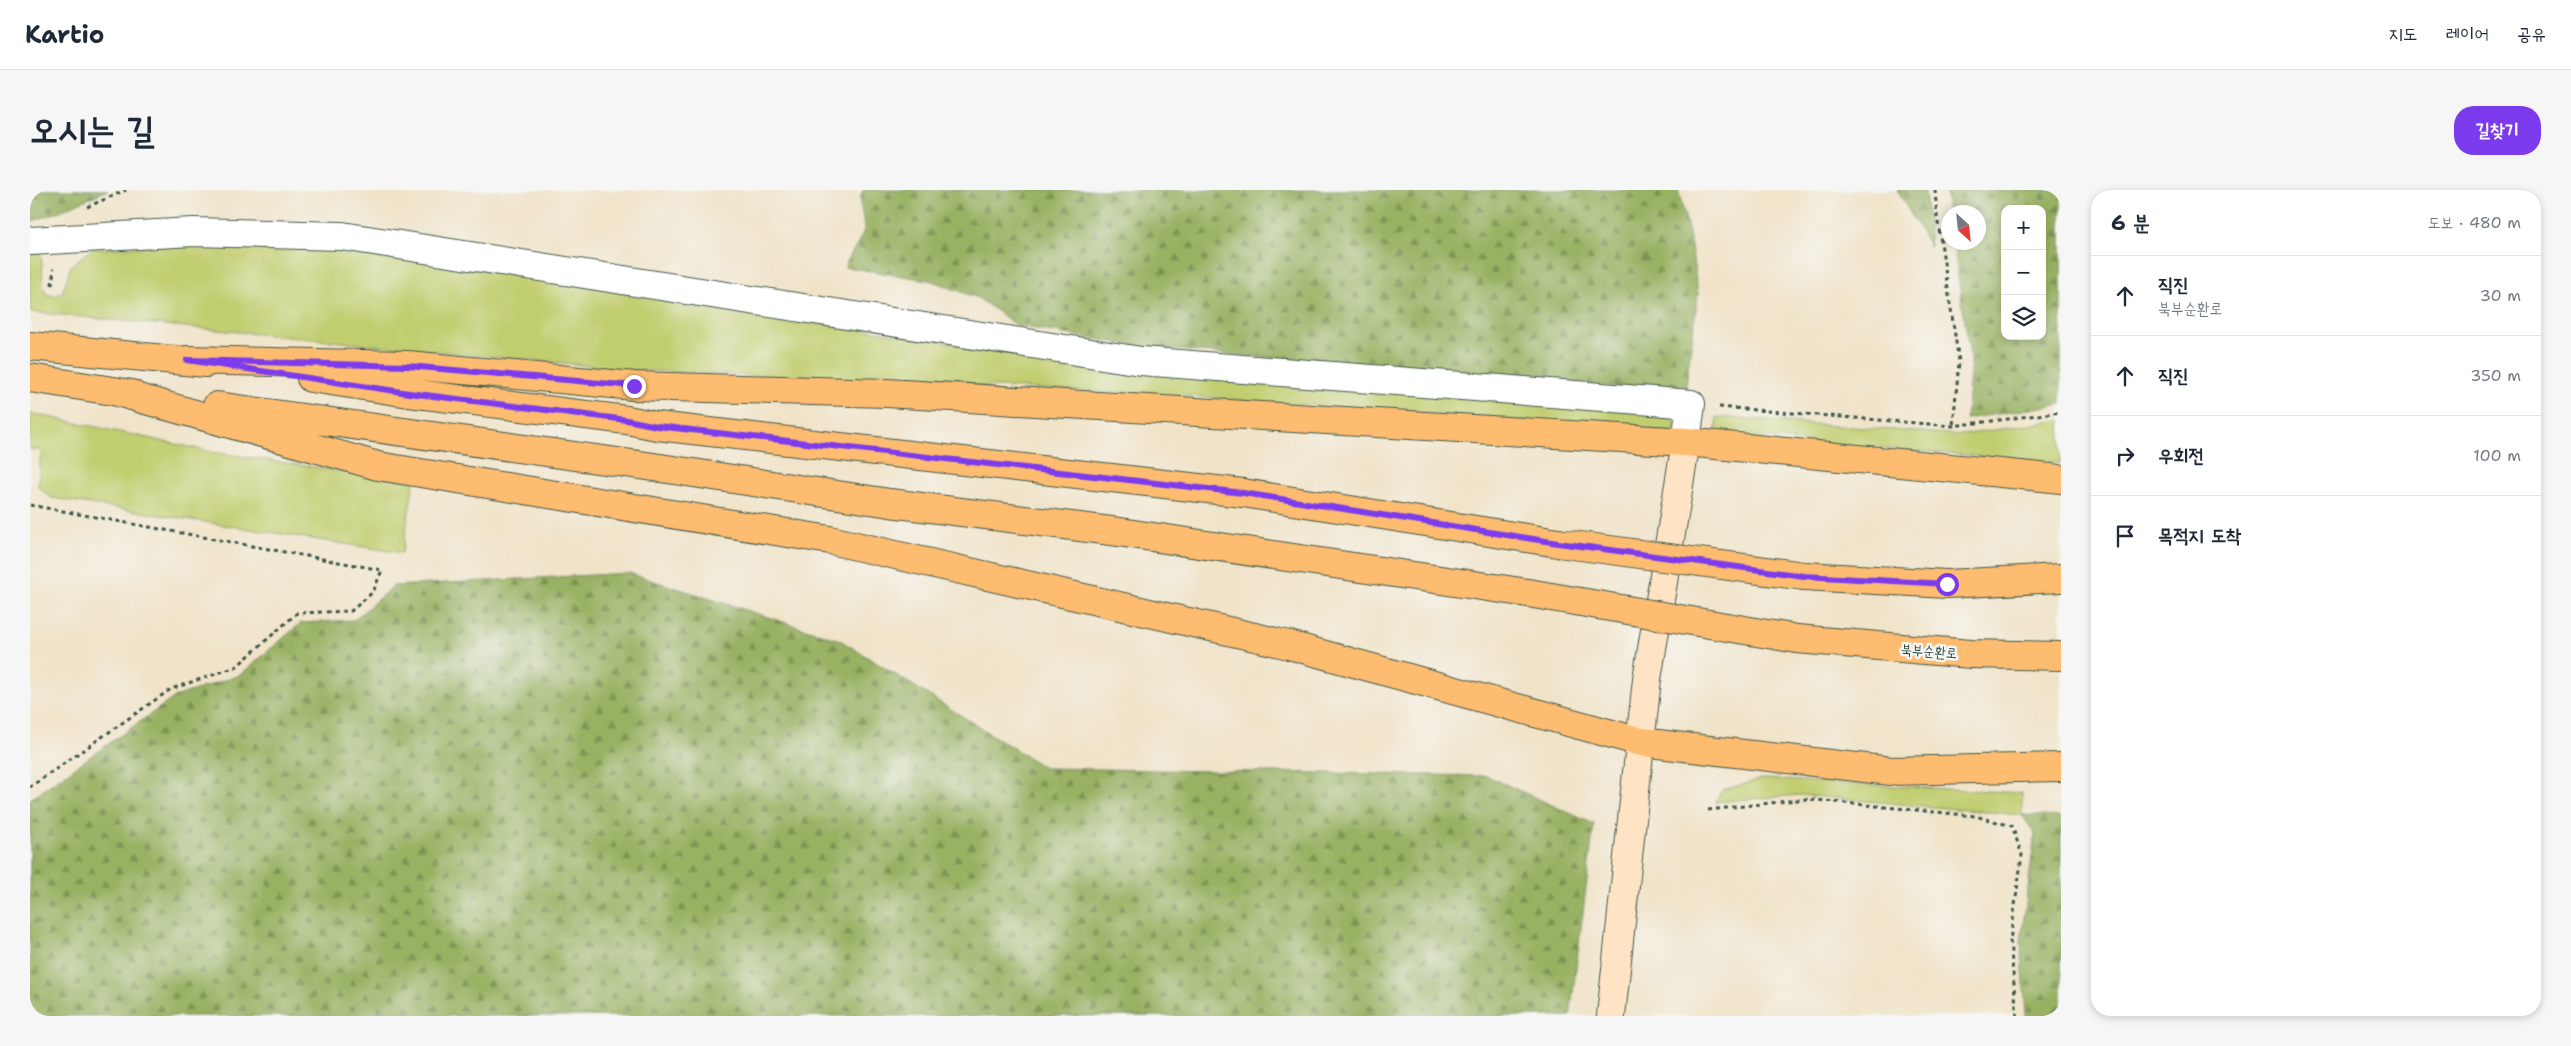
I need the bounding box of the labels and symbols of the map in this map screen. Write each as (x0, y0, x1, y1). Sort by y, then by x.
north arrow (1941, 205, 1986, 250)
route end (623, 375, 646, 398)
route start (1936, 573, 1959, 596)
street label: 북부순환로 (1900, 640, 1958, 662)

